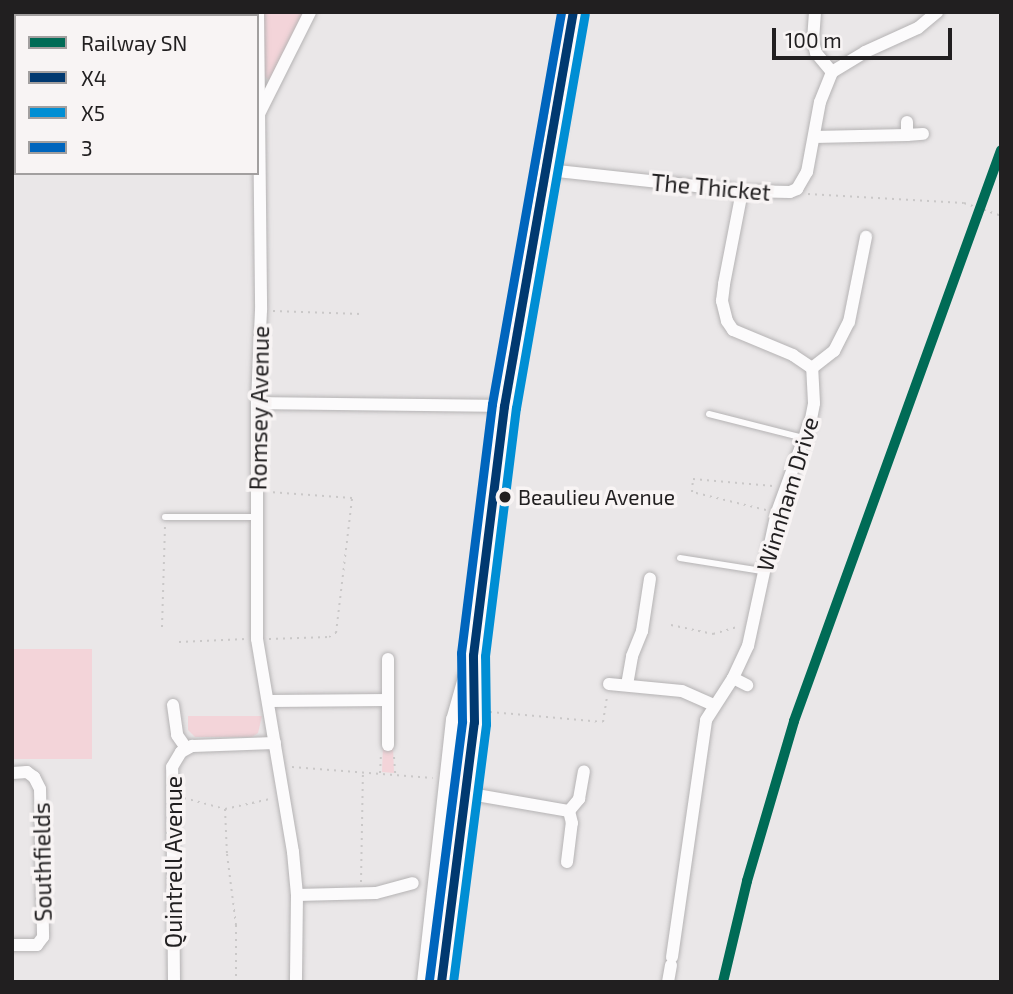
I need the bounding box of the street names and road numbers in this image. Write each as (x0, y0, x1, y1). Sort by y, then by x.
street label: The Thicket (650, 168, 772, 206)
street label: Romsey Avenue (244, 325, 274, 491)
street label: Winnham Drive (750, 413, 824, 575)
street label: Quintrell Avenue (159, 775, 187, 949)
street label: Southfields (27, 802, 57, 922)

